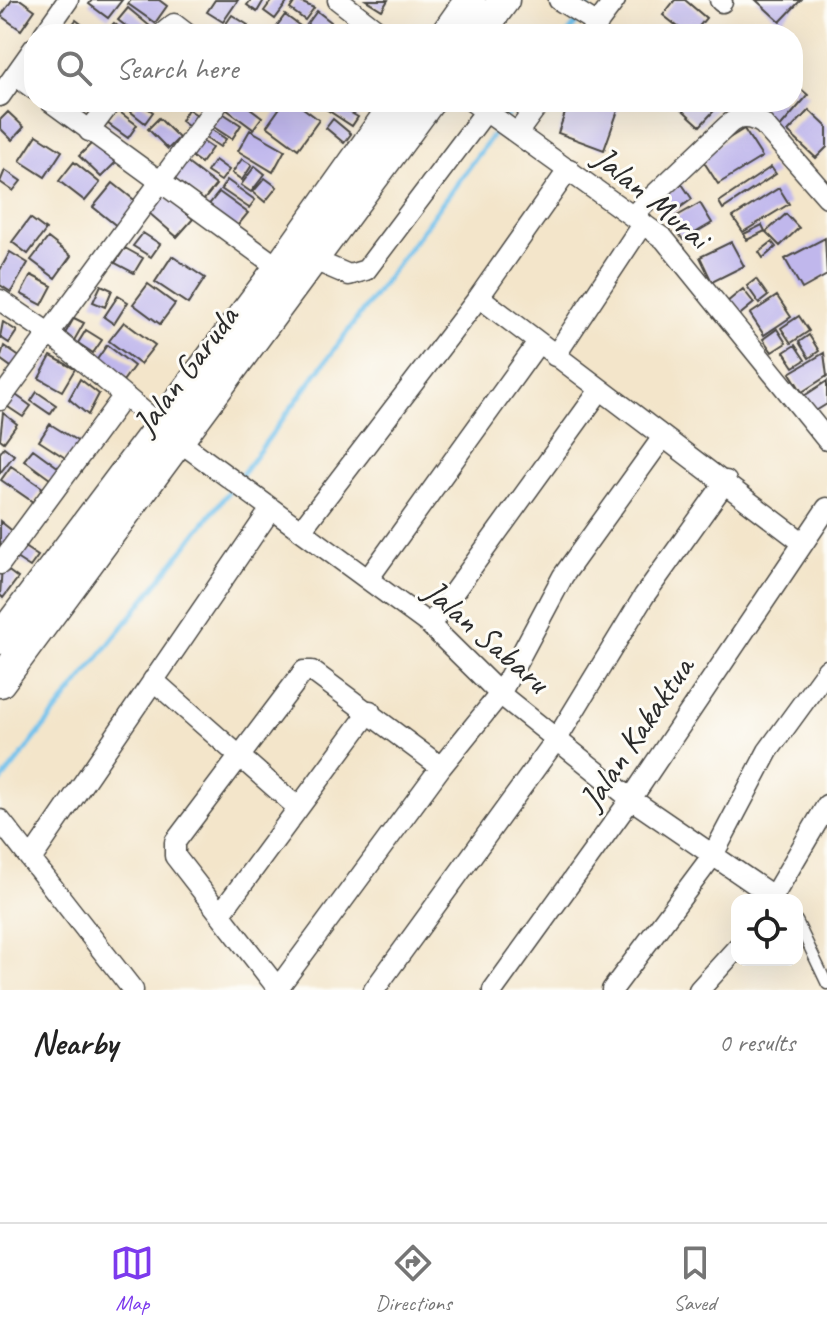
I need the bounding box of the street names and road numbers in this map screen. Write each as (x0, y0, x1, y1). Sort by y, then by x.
street label: Jalan Murai (584, 135, 722, 260)
street label: Jalan Garuda (121, 295, 249, 445)
street label: Jalan Sabaru (414, 568, 561, 704)
street label: Jalan Kakaktua (568, 646, 704, 819)

